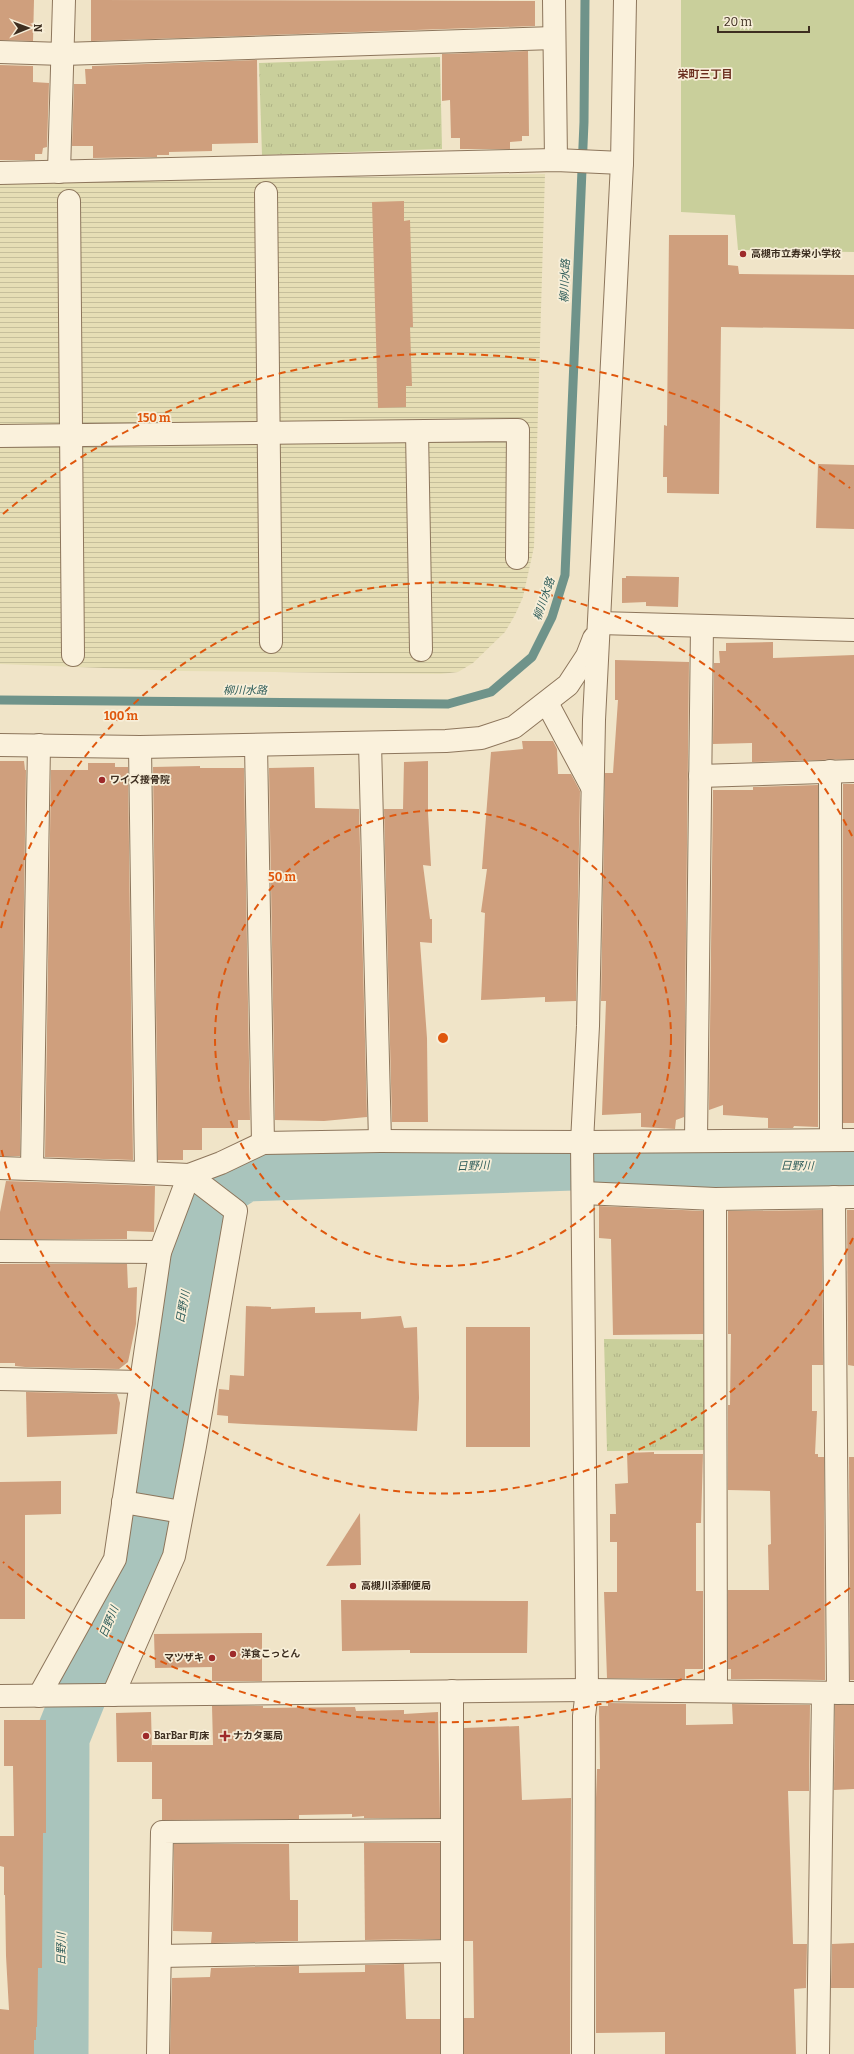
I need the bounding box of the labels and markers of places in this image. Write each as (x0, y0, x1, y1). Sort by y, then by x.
place label: 高槻市立寿栄小学校 (751, 248, 841, 260)
marker: 高槻市立寿栄小学校 (738, 249, 748, 259)
place label: ワイズ接骨院 (110, 774, 170, 786)
marker: ワイズ接骨院 (97, 775, 107, 785)
centre of rings (436, 1031, 450, 1045)
place label: 高槻川添郵便局 (361, 1580, 431, 1592)
marker: 高槻川添郵便局 (348, 1581, 358, 1591)
place label: 洋食こっとん (241, 1648, 300, 1660)
marker: 洋食こっとん (228, 1649, 238, 1659)
place label: マツザキ (164, 1652, 204, 1664)
marker: マツザキ (207, 1653, 217, 1663)
place label: BarBar 町床 (154, 1730, 209, 1742)
place label: ナカタ薬局 (233, 1730, 283, 1742)
marker: BarBar 町床 (141, 1731, 151, 1741)
marker: ナカタ薬局 (220, 1731, 230, 1741)

